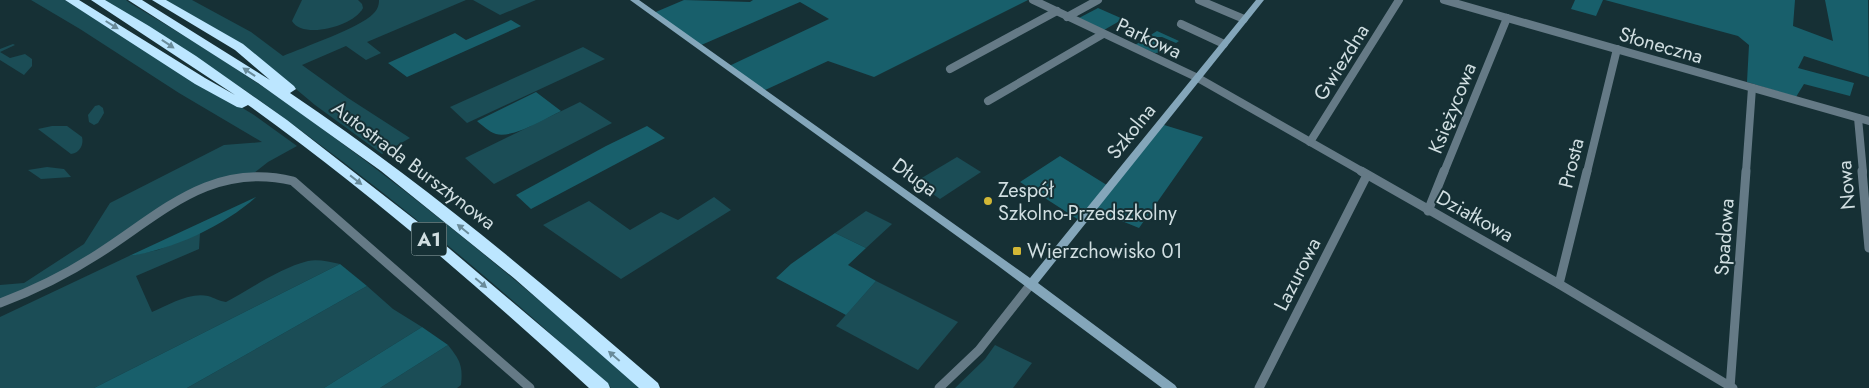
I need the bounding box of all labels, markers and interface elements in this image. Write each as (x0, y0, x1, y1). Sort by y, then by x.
street label: Parkowa (1111, 11, 1186, 66)
street label: Gwiezdna (1307, 18, 1376, 106)
street label: Słoneczna (1615, 20, 1706, 71)
one-way arrow (106, 21, 119, 30)
one-way arrow (161, 39, 174, 49)
street label: Księżycowa (1421, 58, 1484, 158)
one-way arrow (243, 67, 256, 76)
street label: Autostrada Bursztynowa (325, 94, 502, 237)
street label: Szkolna (1100, 97, 1163, 165)
street label: Prosta (1551, 135, 1592, 191)
street label: Długa (886, 151, 943, 204)
street label: Nowa (1830, 159, 1863, 211)
one-way arrow (349, 174, 362, 185)
place label: Zespół Szkolno-Przedszkolny (998, 176, 1177, 228)
street label: Działkowa (1431, 183, 1519, 250)
marker: Zespół Szkolno-Przedszkolny (982, 195, 994, 207)
street label: Spadowa (1707, 198, 1742, 277)
road number: A1 (412, 222, 446, 255)
one-way arrow (457, 223, 470, 234)
street label: Lazurowa (1267, 233, 1328, 316)
place label: Wierzchowisko 01 (1027, 237, 1183, 266)
marker: Wierzchowisko 01 (1011, 245, 1023, 257)
one-way arrow (475, 278, 488, 289)
one-way arrow (609, 350, 621, 362)

